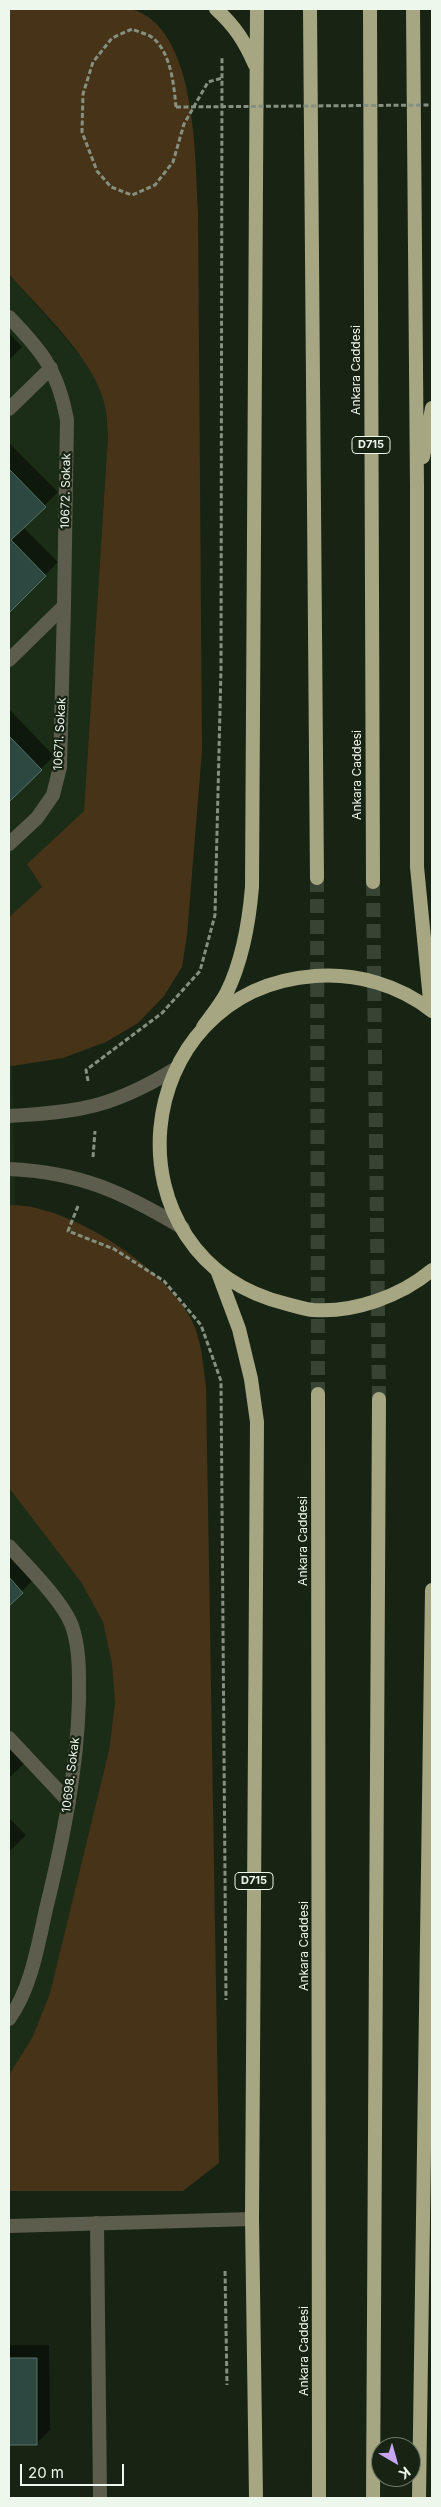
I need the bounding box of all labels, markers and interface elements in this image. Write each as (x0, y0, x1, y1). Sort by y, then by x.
street label: Ankara Caddesi (349, 325, 363, 415)
road number: D715 (352, 436, 390, 454)
street label: 10672. Sokak (58, 453, 74, 529)
street label: 10671. Sokak (51, 697, 69, 771)
street label: Ankara Caddesi (350, 730, 364, 820)
street label: Ankara Caddesi (296, 1496, 310, 1586)
street label: 10698. Sokak (59, 1736, 83, 1814)
road number: D715 (235, 1872, 273, 1890)
street label: Ankara Caddesi (297, 1901, 311, 1991)
street label: Ankara Caddesi (297, 2306, 311, 2396)
north arrow (371, 2437, 421, 2487)
scale bar (22, 2454, 126, 2486)
text: 20 m (28, 2463, 64, 2482)
text: K (396, 2464, 414, 2483)

